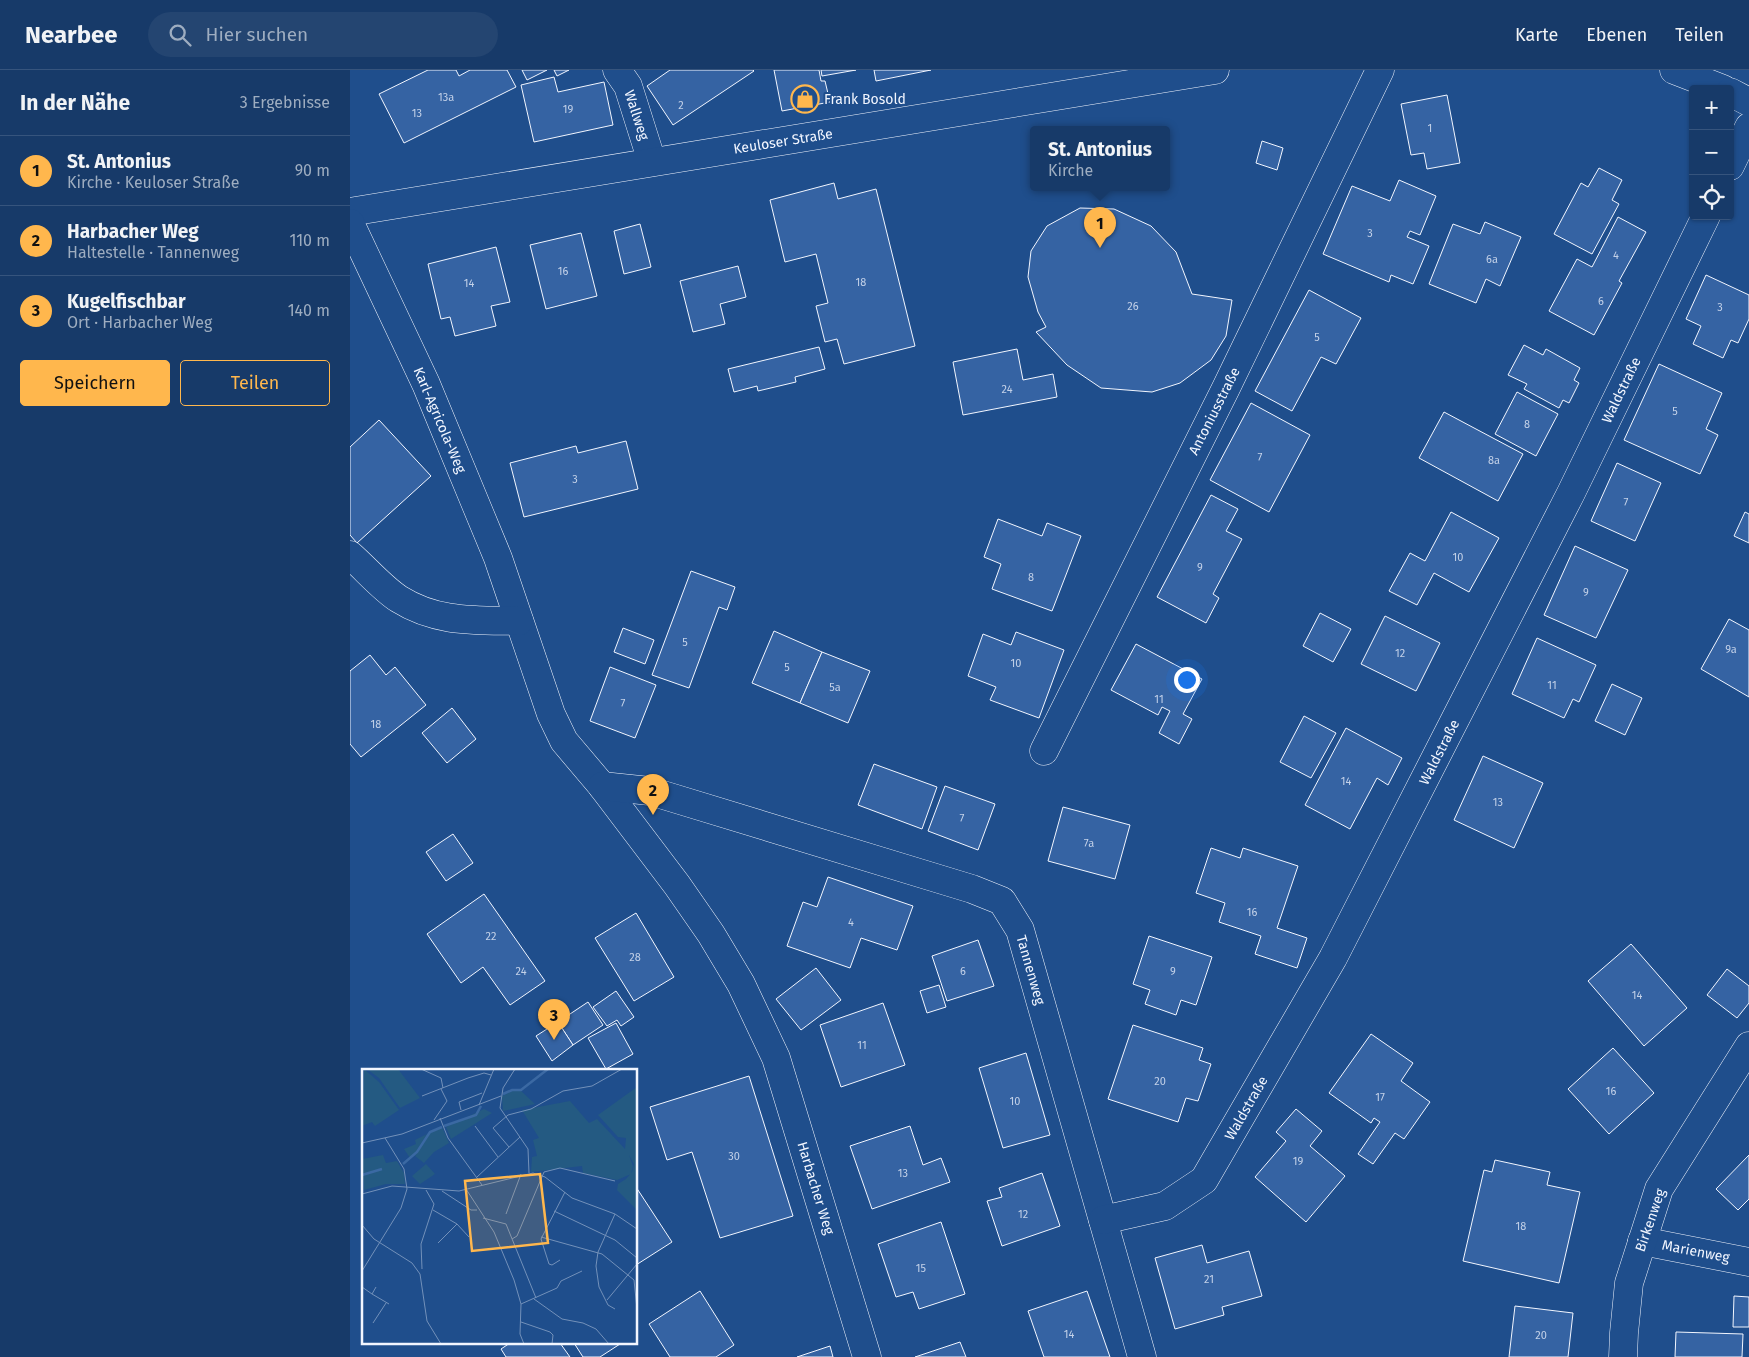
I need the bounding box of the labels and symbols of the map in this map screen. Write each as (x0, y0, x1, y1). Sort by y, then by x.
shop icon: Frank Bosold (790, 84, 820, 114)
street label: Wallweg (620, 88, 653, 143)
house number: 13a (438, 91, 454, 104)
place label: Frank Bosold (824, 91, 906, 108)
house number: 2 (678, 99, 684, 112)
house number: 19 (563, 103, 573, 116)
house number: 13 (412, 107, 422, 120)
house number: 1 (1428, 122, 1432, 135)
street label: Keuloser Straße (732, 125, 834, 158)
pin: 1 (1084, 207, 1116, 248)
house number: 3 (1367, 227, 1373, 240)
house number: 4 (1613, 249, 1619, 262)
house number: 6a (1486, 253, 1498, 266)
house number: 16 (558, 265, 568, 278)
house number: 18 (856, 276, 866, 289)
house number: 14 (464, 277, 474, 290)
house number: 6 (1598, 295, 1604, 308)
house number: 26 (1127, 300, 1139, 313)
house number: 3 (1717, 301, 1723, 314)
house number: 5 (1314, 331, 1320, 344)
street label: Waldstraße (1598, 355, 1645, 426)
street label: Karl-Agricola-Weg (410, 365, 470, 476)
street label: Antoniusstraße (1185, 365, 1244, 458)
house number: 24 (1002, 383, 1013, 396)
house number: 5 (1672, 405, 1678, 418)
house number: 8 (1524, 418, 1530, 431)
house number: 7 (1258, 451, 1263, 464)
house number: 8a (1488, 454, 1500, 467)
house number: 3 (572, 473, 578, 486)
house number: 7 (1624, 496, 1629, 509)
house number: 10 (1453, 551, 1463, 564)
house number: 9 (1197, 561, 1203, 574)
house number: 8 (1028, 571, 1034, 584)
house number: 9 (1583, 586, 1589, 599)
house number: 5 (682, 636, 688, 649)
house number: 9a (1725, 643, 1737, 656)
house number: 12 (1395, 647, 1405, 660)
house number: 10 (1011, 657, 1021, 670)
house number: 5 (784, 661, 790, 674)
your location (1174, 667, 1200, 693)
house number: 11 (1547, 679, 1557, 692)
house number: 5a (829, 681, 841, 694)
house number: 11 (1154, 693, 1164, 706)
house number: 7 (621, 697, 626, 710)
street label: Waldstraße (1416, 717, 1463, 788)
house number: 18 (371, 718, 381, 731)
pin: 2 (637, 774, 669, 815)
house number: 14 (1341, 775, 1351, 788)
house number: 13 (1493, 796, 1503, 809)
house number: 7 (960, 812, 965, 825)
house number: 7a (1084, 837, 1094, 850)
house number: 16 (1247, 906, 1257, 919)
house number: 4 (848, 916, 854, 929)
house number: 22 (486, 930, 496, 943)
street label: Tannenweg (1013, 934, 1049, 1007)
house number: 28 (629, 951, 641, 964)
house number: 24 (516, 965, 527, 978)
house number: 6 (960, 965, 966, 978)
house number: 9 (1170, 965, 1176, 978)
house number: 14 (1632, 989, 1642, 1002)
pin: 3 (538, 999, 570, 1040)
house number: 11 (857, 1039, 867, 1052)
inset map (362, 1069, 638, 1344)
street label: Waldstraße (1221, 1073, 1272, 1143)
house number: 20 (1154, 1075, 1166, 1088)
house number: 16 (1606, 1085, 1616, 1098)
house number: 17 (1375, 1091, 1385, 1104)
house number: 10 (1010, 1095, 1020, 1108)
street label: Harbacher Weg (793, 1140, 838, 1237)
house number: 30 (728, 1150, 740, 1163)
house number: 19 (1293, 1155, 1303, 1168)
house number: 13 (898, 1167, 908, 1180)
street label: Birkenweg (1632, 1186, 1669, 1254)
house number: 12 (1018, 1208, 1028, 1221)
house number: 18 (1516, 1220, 1526, 1233)
street label: Marienweg (1661, 1237, 1732, 1267)
house number: 15 (916, 1262, 927, 1275)
house number: 21 (1204, 1273, 1214, 1286)
house number: 14 (1064, 1328, 1074, 1341)
house number: 20 (1535, 1329, 1547, 1342)

